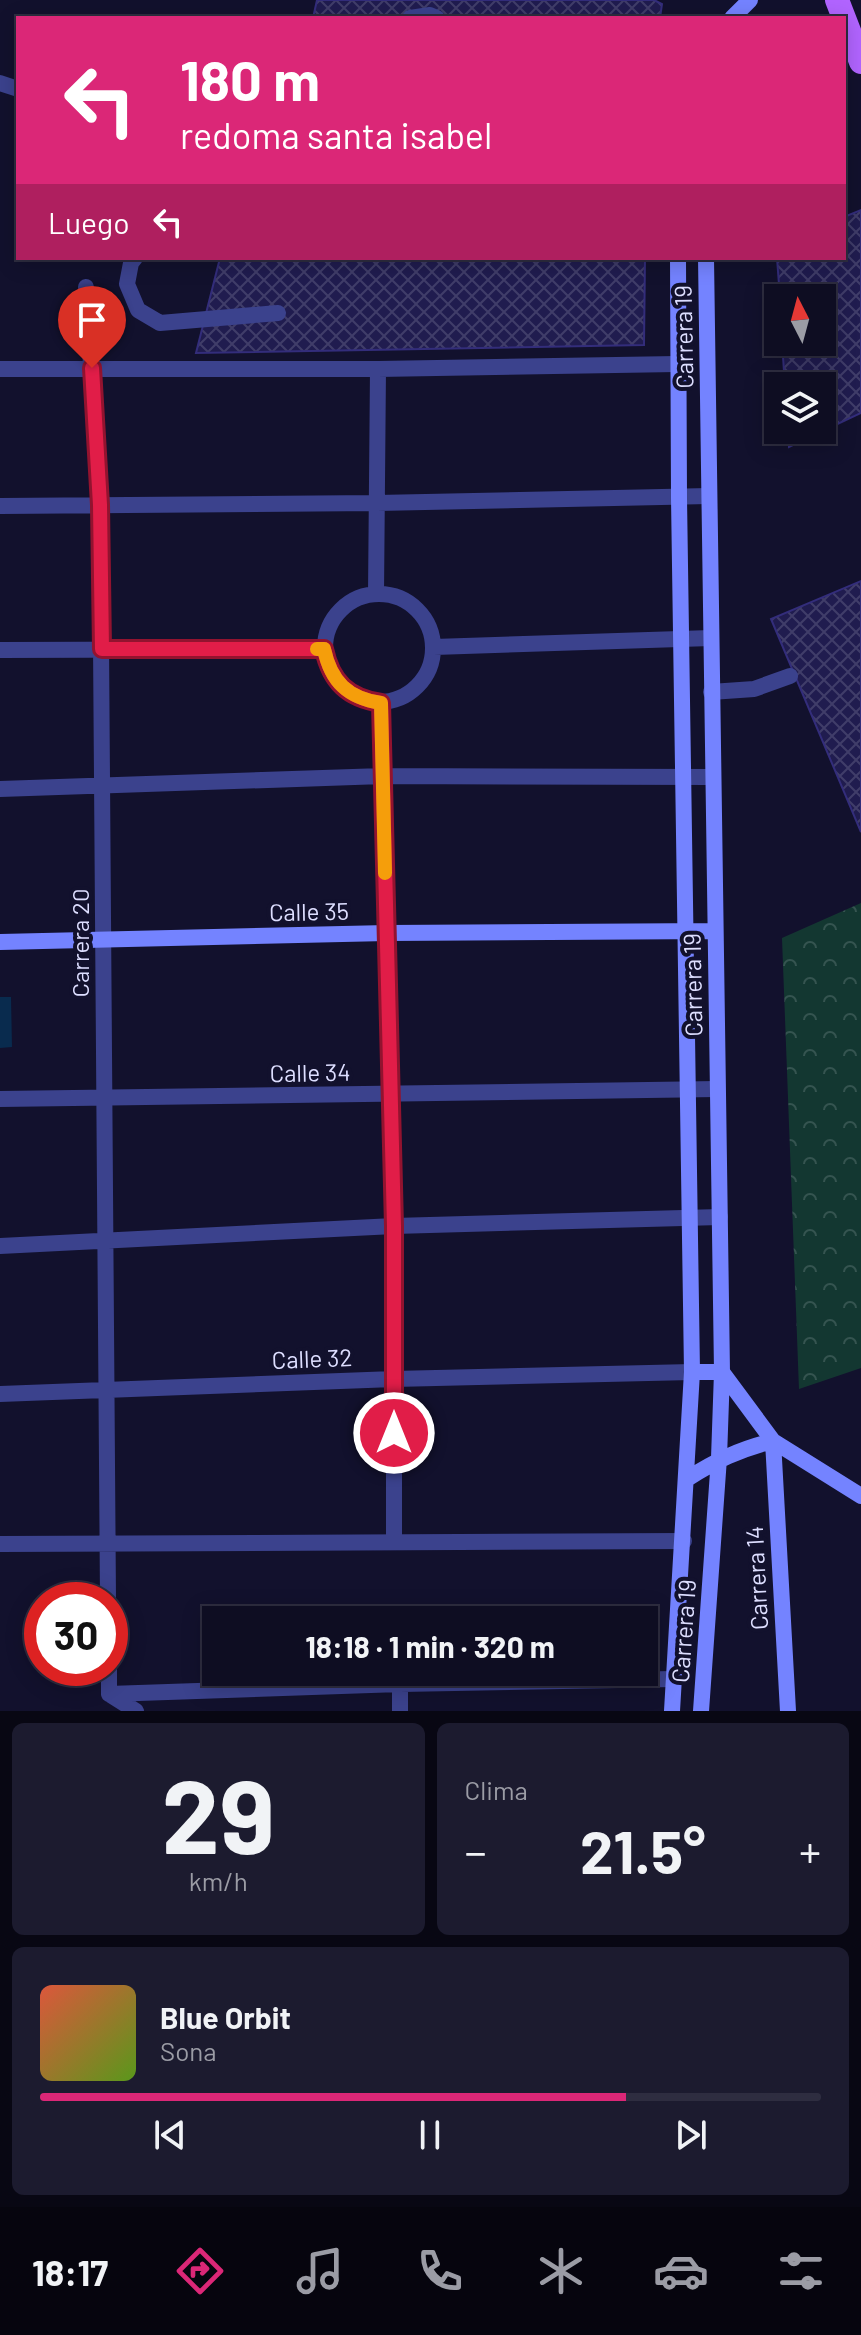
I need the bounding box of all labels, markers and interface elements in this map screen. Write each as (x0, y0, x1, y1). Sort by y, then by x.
text: 180 m (180, 45, 320, 112)
icon: left (48, 48, 152, 152)
text: redoma santa isabel (180, 113, 492, 156)
icon: left (146, 200, 190, 244)
text: Luego (48, 204, 130, 240)
north arrow (764, 284, 836, 356)
map controls (764, 284, 836, 444)
street label: Carrera 19 (668, 285, 698, 389)
pin (58, 286, 126, 368)
icon: arrive (70, 298, 114, 342)
button: layers (764, 372, 836, 444)
street label: Carrera 20 (65, 889, 94, 997)
street label: Calle 35 (269, 896, 349, 926)
street label: Carrera 19 (677, 933, 707, 1037)
street label: Calle 34 (269, 1057, 351, 1087)
street label: Calle 32 (271, 1342, 353, 1374)
position arrow (352, 1391, 436, 1475)
street label: Carrera 14 (739, 1525, 773, 1631)
street label: Carrera 19 (665, 1578, 701, 1684)
speed limit sign: 30 (24, 1582, 128, 1686)
text: 18:18 · 1 min · 320 m (305, 1628, 555, 1664)
text: 29 (162, 1750, 275, 1875)
text: Clima (465, 1774, 528, 1805)
text: 21.5° (580, 1814, 706, 1886)
text: − (465, 1824, 487, 1877)
text: + (799, 1824, 821, 1877)
text: km/h (189, 1865, 248, 1896)
text: Blue Orbit (160, 1999, 291, 2035)
text: Sona (160, 2035, 217, 2066)
icon: previous (148, 2113, 192, 2157)
icon: pause (408, 2113, 452, 2157)
icon: next (669, 2113, 713, 2157)
icon: directions (172, 2243, 228, 2299)
icon: music (292, 2243, 348, 2299)
icon: phone (412, 2243, 468, 2299)
icon: climate (533, 2243, 589, 2299)
icon: car (653, 2243, 709, 2299)
icon: filters (773, 2243, 829, 2299)
text: 18:17 (32, 2250, 108, 2293)

